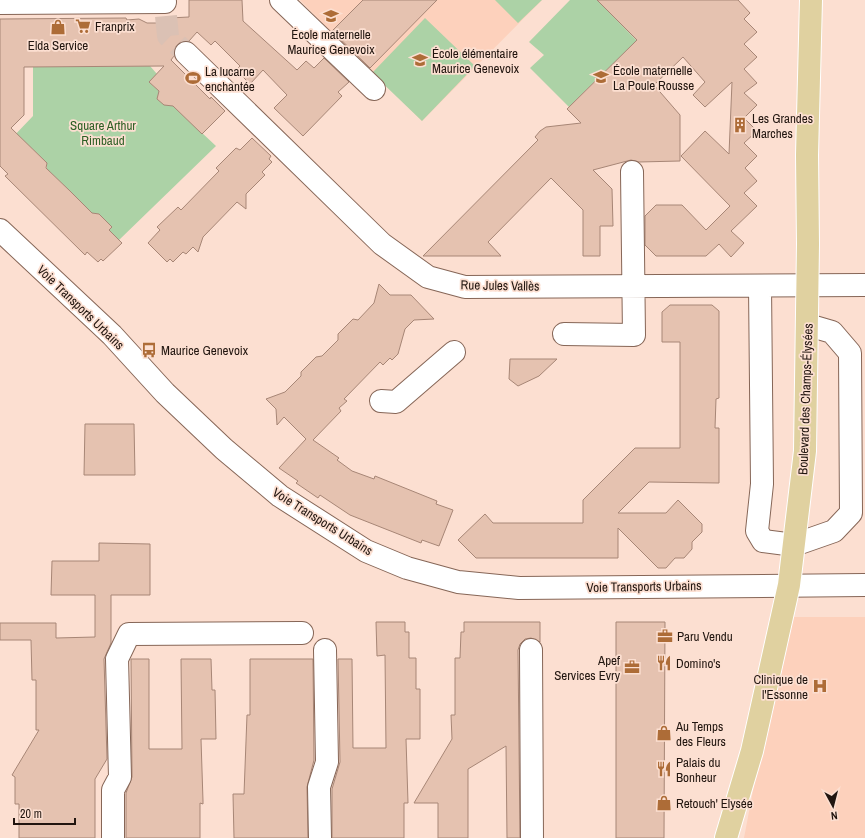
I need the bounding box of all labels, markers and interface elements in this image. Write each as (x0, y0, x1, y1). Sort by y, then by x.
school or university icon: École maternelle Maurice Genevoix (322, 7, 340, 25)
supermarket icon: Franprix (74, 17, 92, 35)
shop icon: Elda Service (49, 18, 67, 36)
place label: Franprix (95, 18, 135, 35)
place label: École maternelle Maurice Genevoix (287, 26, 375, 58)
place label: Elda Service (28, 37, 88, 54)
place label: École élémentaire Maurice Genevoix (432, 45, 520, 77)
school or university icon: École élémentaire Maurice Genevoix (411, 51, 429, 69)
place label: École maternelle La Poule Rousse (613, 62, 694, 94)
place label: La lucarne enchantée (205, 63, 255, 95)
school or university icon: École maternelle La Poule Rousse (592, 68, 610, 86)
sports icon: La lucarne enchantée (184, 69, 202, 87)
place label: Les Grandes Marches (752, 110, 813, 142)
building icon: Les Grandes Marches (731, 116, 749, 134)
park label: Square Arthur Rimbaud (70, 117, 136, 149)
street label: Voie Transports Urbains (33, 261, 128, 353)
street label: Rue Jules Vallès (461, 276, 539, 295)
street label: Boulevard des Champs-Élysées (794, 323, 817, 475)
bus stop icon: Maurice Genevoix (140, 341, 158, 359)
place label: Maurice Genevoix (161, 342, 249, 359)
street label: Voie Transports Urbains (269, 484, 376, 559)
street label: Voie Transports Urbains (586, 577, 702, 596)
office icon: Paru Vendu (656, 627, 674, 645)
place label: Paru Vendu (677, 628, 733, 645)
place label: Apef Services Evry (554, 652, 621, 684)
restaurant icon: Domino's (655, 654, 673, 672)
place label: Domino's (676, 655, 721, 672)
office icon: Apef Services Evry (623, 658, 641, 676)
place label: Clinique de l'Essonne (753, 671, 808, 703)
hospital icon: Clinique de l'Essonne (811, 677, 829, 695)
place label: Au Temps des Fleurs (675, 718, 726, 750)
shop icon: Au Temps des Fleurs (655, 724, 673, 742)
place label: Palais du Bonheur (676, 754, 721, 786)
restaurant icon: Palais du Bonheur (655, 760, 673, 778)
north arrow (813, 786, 853, 826)
shop icon: Retouch' Elysée (655, 794, 673, 812)
place label: Retouch' Elysée (676, 795, 753, 812)
scale bar (14, 800, 75, 826)
text: 20 m (20, 806, 42, 822)
text: N (830, 809, 838, 823)

